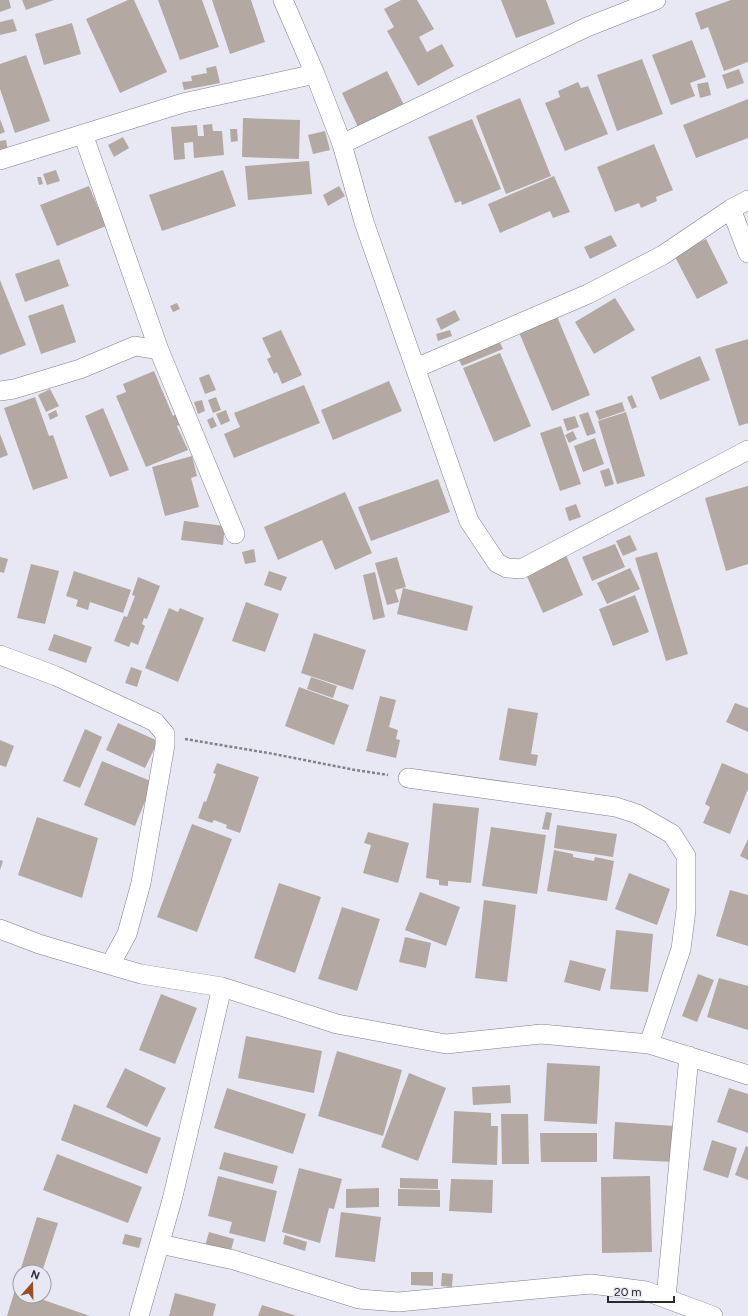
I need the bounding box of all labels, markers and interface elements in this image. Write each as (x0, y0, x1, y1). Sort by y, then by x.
north arrow (12, 1264, 52, 1304)
text: N (29, 1268, 41, 1283)
scale bar (608, 1278, 674, 1304)
text: 20 m (614, 1285, 642, 1299)

